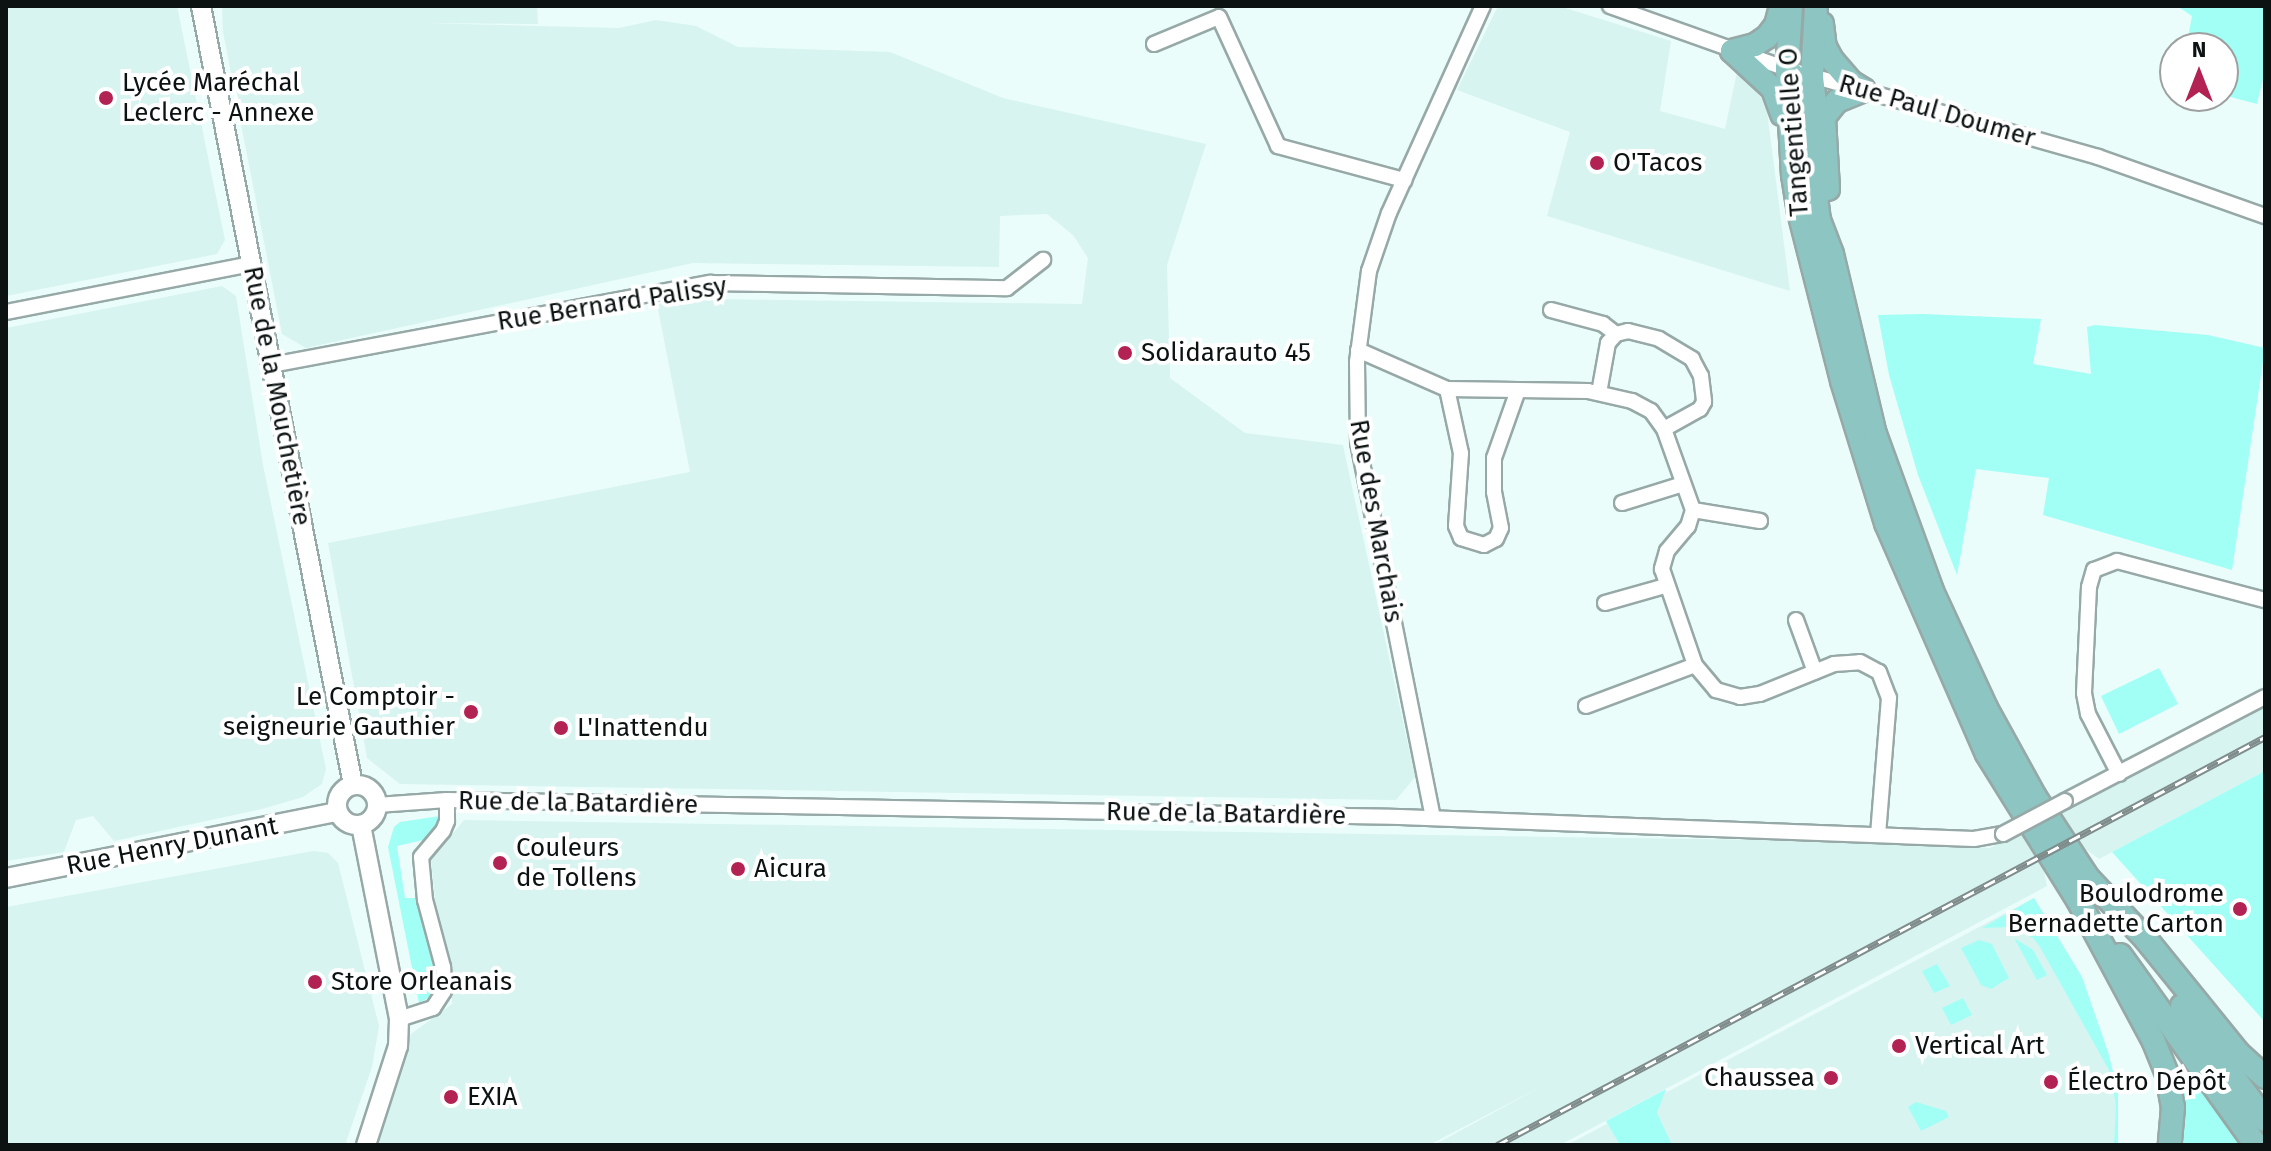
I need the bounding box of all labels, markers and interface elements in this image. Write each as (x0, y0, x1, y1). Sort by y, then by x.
north arrow (2159, 32, 2239, 112)
text: N (2192, 36, 2206, 63)
street label: Tangentielle O (1773, 47, 1815, 217)
place label: Lycée Maréchal Leclerc - Annexe (122, 67, 314, 128)
street label: Rue Paul Doumer (1835, 68, 2039, 154)
marker: Lycée Maréchal Leclerc - Annexe (97, 89, 115, 107)
place label: O'Tacos (1613, 147, 1702, 179)
marker: O'Tacos (1588, 154, 1606, 172)
street label: Rue de la Mouchetière (237, 264, 317, 528)
street label: Rue Bernard Palissy (495, 270, 729, 338)
place label: Solidarauto 45 (1141, 337, 1311, 369)
marker: Solidarauto 45 (1116, 344, 1134, 362)
street label: Rue des Marchais (1343, 417, 1409, 625)
place label: Le Comptoir - seigneurie Gauthier (223, 681, 455, 742)
marker: Le Comptoir - seigneurie Gauthier (462, 703, 480, 721)
place label: L'Inattendu (577, 712, 709, 744)
marker: L'Inattendu (552, 719, 570, 737)
street label: Rue de la Batardière (458, 785, 698, 821)
street label: Rue de la Batardière (1106, 796, 1346, 832)
street label: Rue Henry Dunant (64, 810, 280, 882)
place label: Couleurs de Tollens (516, 832, 636, 894)
place label: Aicura (754, 853, 827, 885)
marker: Couleurs de Tollens (491, 854, 509, 872)
marker: Aicura (729, 860, 747, 878)
place label: Boulodrome Bernadette Carton (2008, 878, 2224, 940)
marker: Boulodrome Bernadette Carton (2231, 900, 2249, 918)
place label: Store Orleanais (331, 966, 512, 998)
marker: Store Orleanais (306, 973, 324, 991)
place label: Vertical Art (1915, 1030, 2045, 1062)
marker: Vertical Art (1890, 1037, 1908, 1055)
place label: Chaussea (1704, 1062, 1815, 1094)
place label: Électro Dépôt (2067, 1066, 2226, 1098)
marker: Chaussea (1822, 1069, 1840, 1087)
marker: Électro Dépôt (2042, 1073, 2060, 1091)
place label: EXIA (467, 1081, 518, 1113)
marker: EXIA (442, 1088, 460, 1106)

